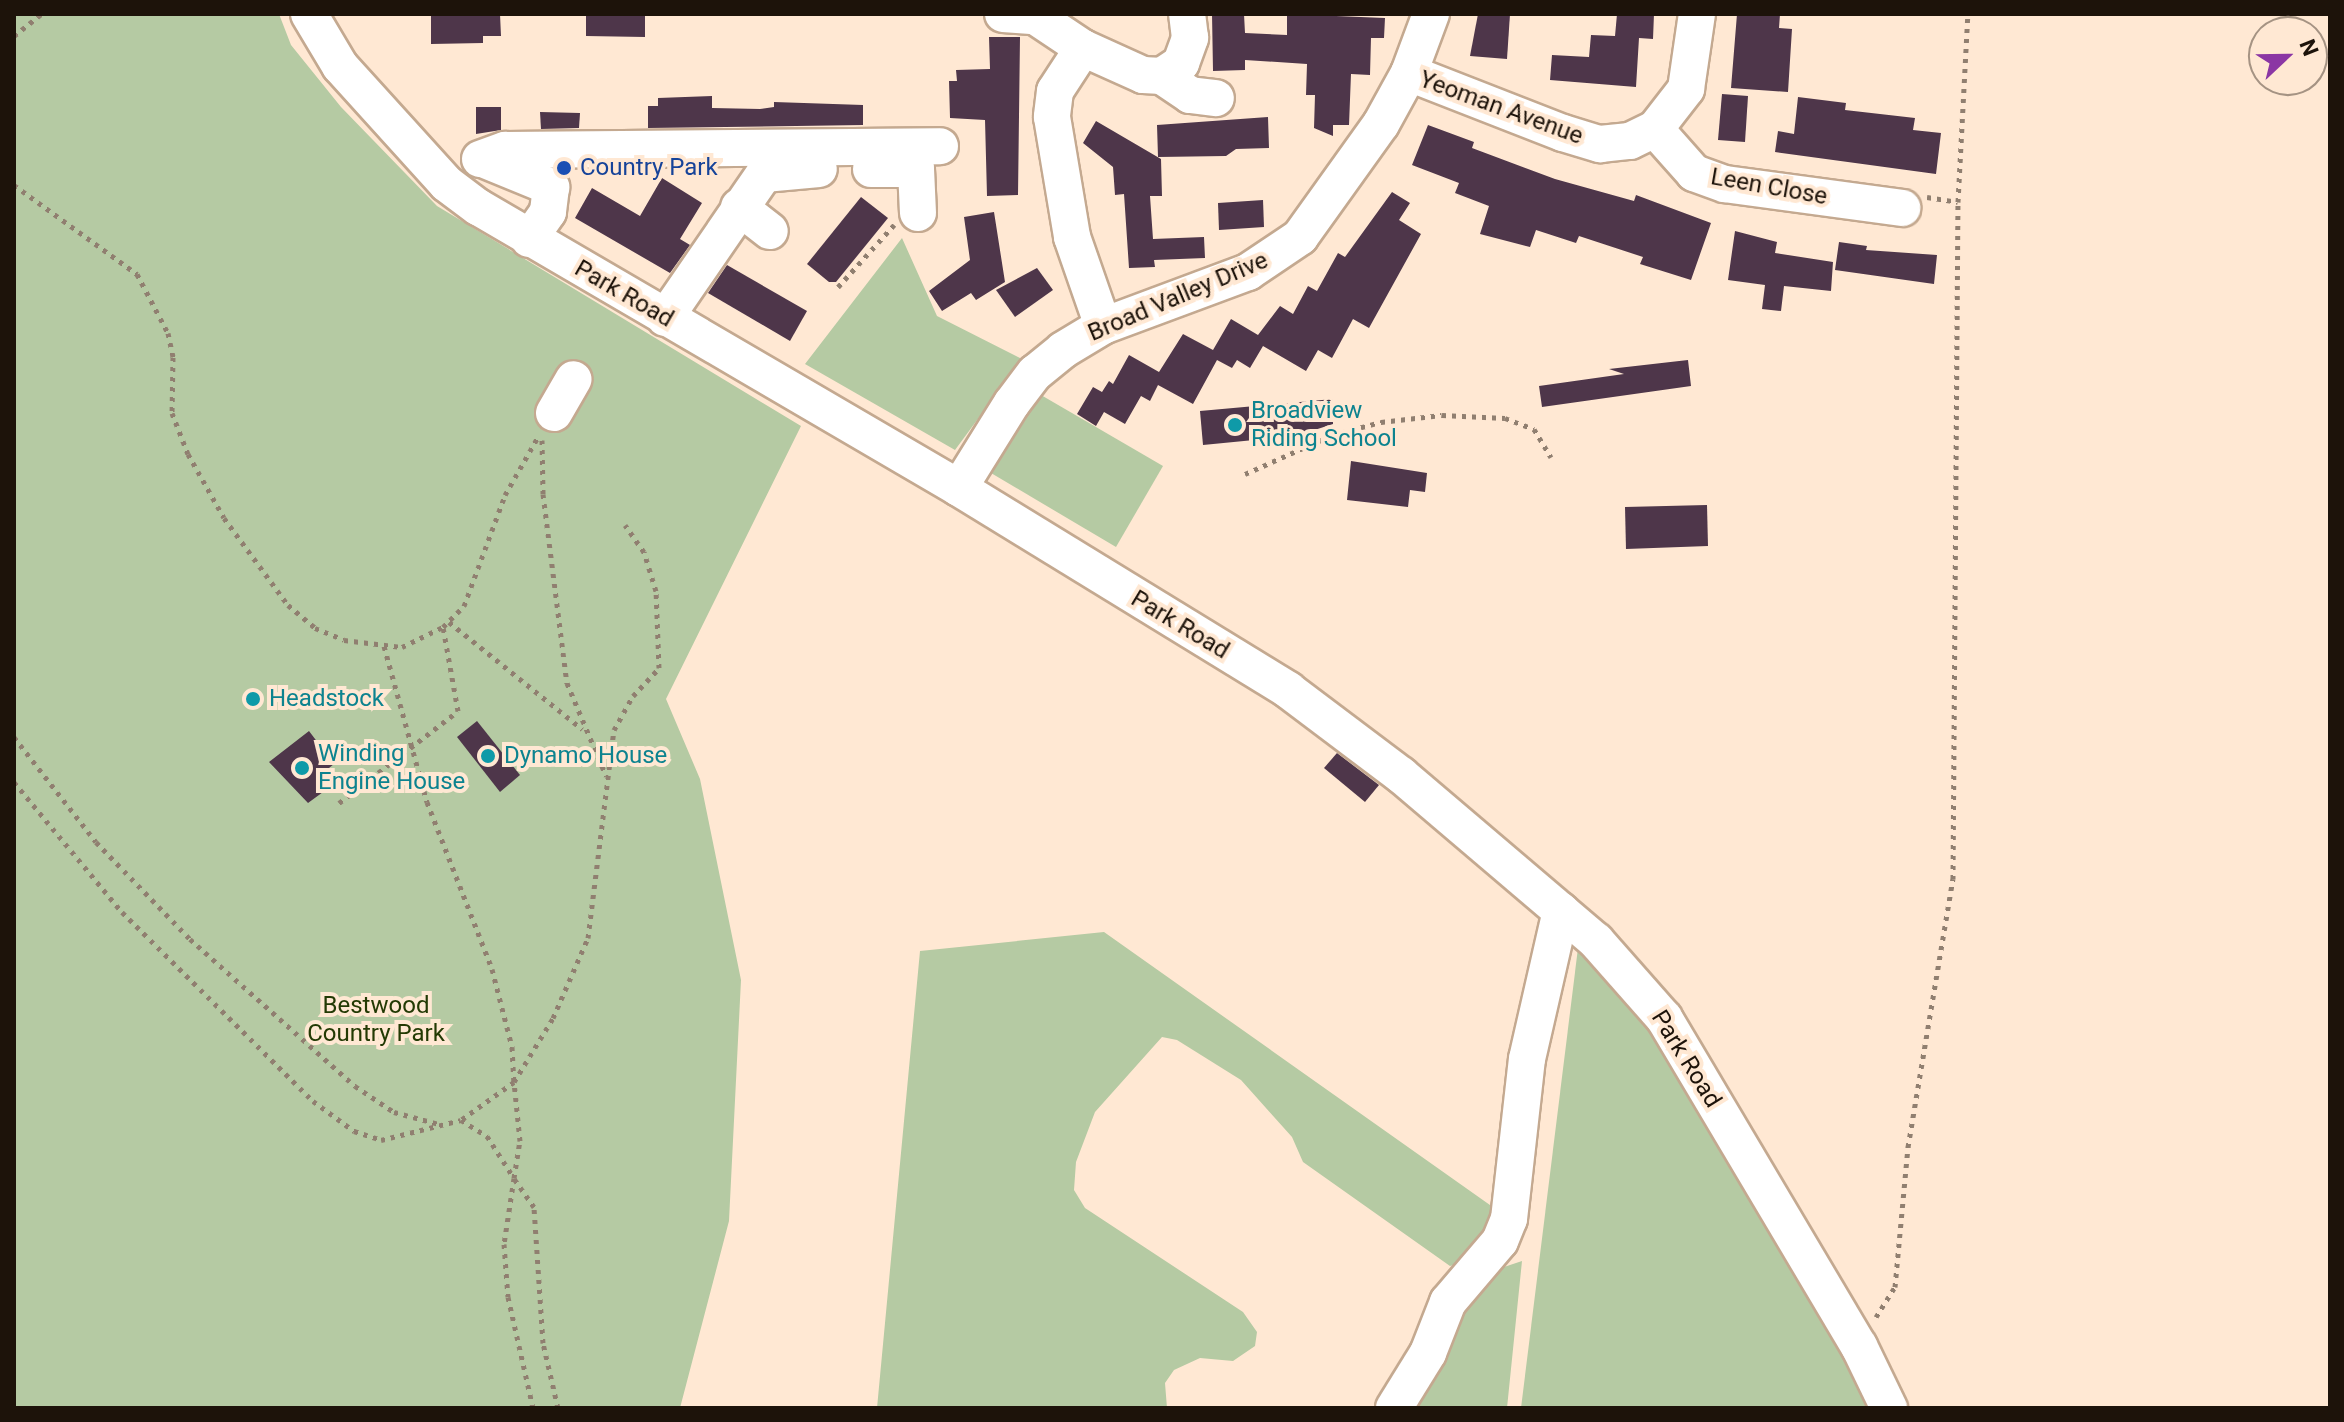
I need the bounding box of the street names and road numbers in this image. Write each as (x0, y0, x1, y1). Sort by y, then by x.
street label: Yeoman Avenue (1415, 65, 1587, 151)
street label: Leen Close (1708, 163, 1830, 211)
street label: Broad Valley Drive (1084, 246, 1272, 348)
street label: Park Road (569, 254, 679, 334)
street label: Park Road (1126, 584, 1234, 666)
street label: Park Road (1645, 1005, 1727, 1113)

